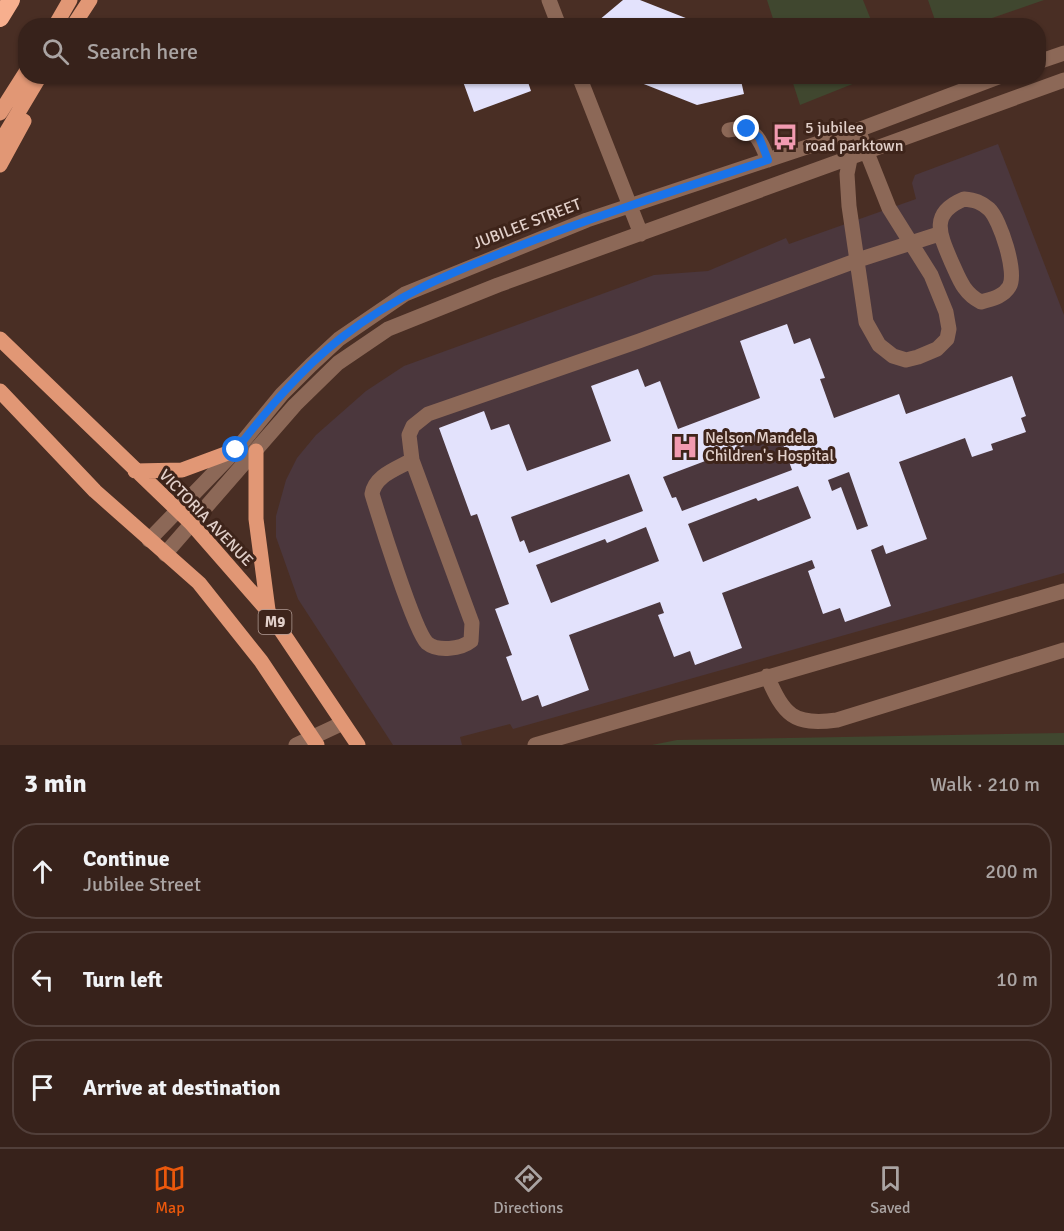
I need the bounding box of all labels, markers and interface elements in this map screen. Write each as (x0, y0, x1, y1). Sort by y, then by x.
search box (18, 18, 1046, 84)
icon: search (39, 35, 72, 68)
text: Search here (87, 38, 198, 65)
route end (733, 115, 759, 141)
place label: 5 jubilee road parktown (805, 118, 903, 156)
bus stop icon: 5 jubilee road parktown (770, 122, 800, 152)
street label: JUBILEE STREET (470, 194, 584, 254)
place label: Nelson Mandela Children's Hospital (705, 428, 834, 466)
hospital icon: Nelson Mandela Children's Hospital (670, 432, 700, 462)
route start (222, 436, 248, 462)
street label: VICTORIA AVENUE (155, 465, 257, 571)
road number: M9 (258, 610, 292, 634)
text: 3 min (24, 768, 87, 800)
text: Walk · 210 m (930, 772, 1040, 797)
text: Continue (83, 845, 170, 872)
icon: ahead (26, 855, 59, 888)
text: 200 m (985, 859, 1038, 884)
text: Jubilee Street (83, 872, 201, 897)
icon: left (26, 963, 59, 996)
text: Turn left (83, 966, 163, 993)
text: 10 m (996, 967, 1038, 992)
icon: arrive (26, 1071, 59, 1104)
text: Arrive at destination (83, 1074, 280, 1101)
tab: Map (153, 1162, 186, 1218)
tab: Directions (493, 1162, 563, 1218)
tab: Saved (870, 1162, 911, 1218)

